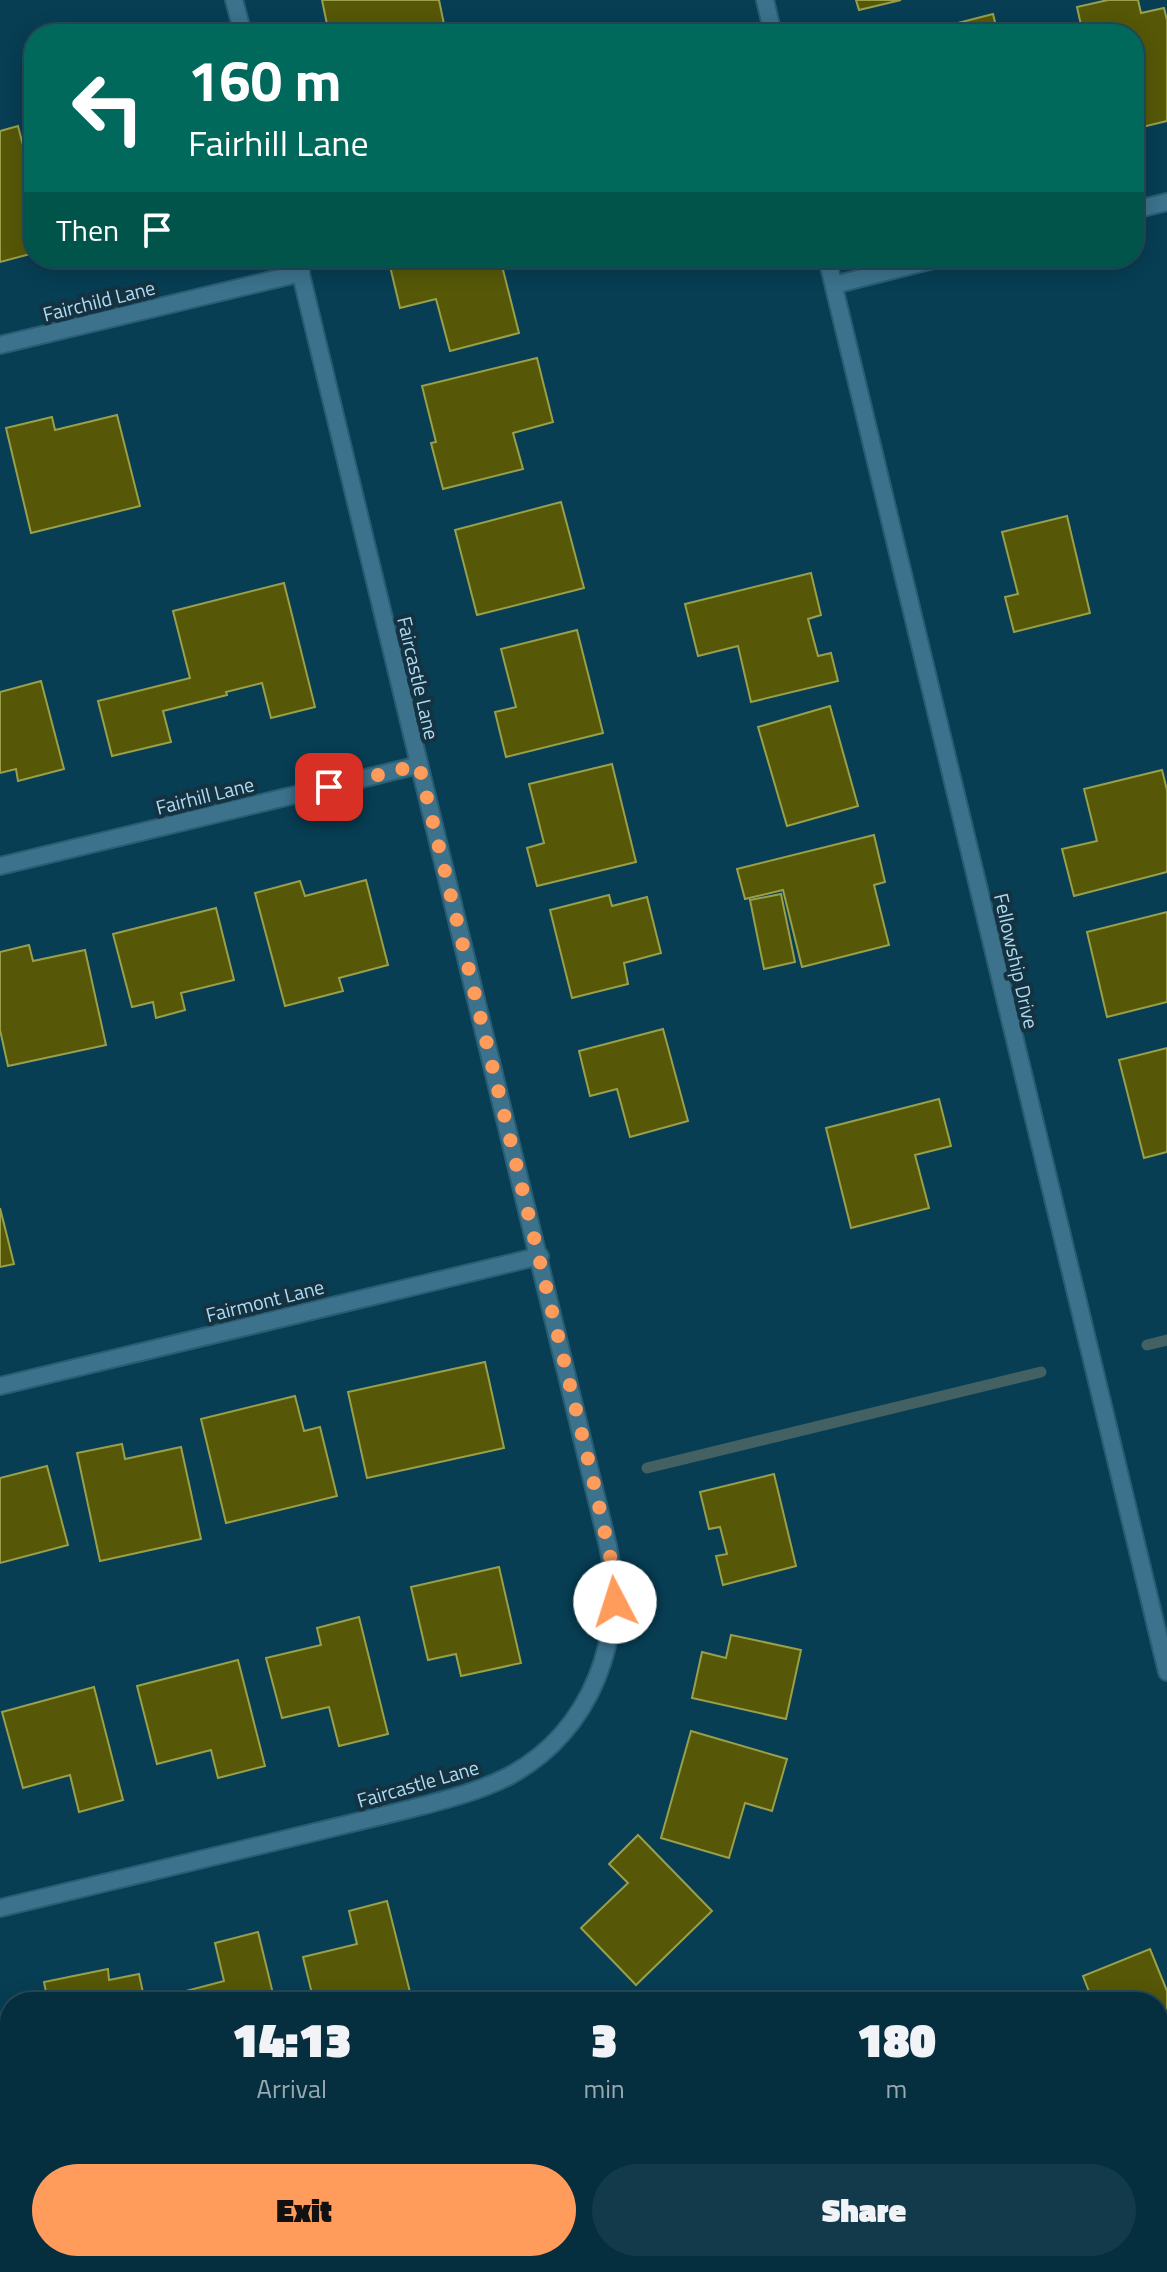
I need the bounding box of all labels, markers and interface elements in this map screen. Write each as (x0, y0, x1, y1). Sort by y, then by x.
text: 160 m (188, 38, 341, 123)
icon: left (56, 56, 160, 160)
text: Fairhill Lane (188, 115, 369, 170)
text: Then (56, 207, 119, 253)
icon: arrive (135, 208, 179, 252)
street label: Fairchild Lane (39, 272, 158, 329)
street label: Faircastle Lane (389, 613, 448, 743)
pin (295, 753, 363, 821)
icon: arrive (307, 765, 351, 809)
street label: Fairhill Lane (152, 768, 257, 823)
street label: Fellowship Drive (986, 890, 1047, 1032)
street label: Fairmont Lane (202, 1271, 327, 1330)
position arrow (573, 1560, 657, 1644)
street label: Faircastle Lane (353, 1751, 483, 1816)
text: 14:13 (232, 2003, 351, 2076)
text: 3 (591, 2003, 617, 2076)
text: 180 (857, 2003, 936, 2076)
text: Arrival (256, 2069, 327, 2108)
text: min (583, 2069, 625, 2108)
text: m (886, 2069, 907, 2108)
button: Exit (32, 2164, 576, 2256)
button: Share (592, 2164, 1136, 2256)

